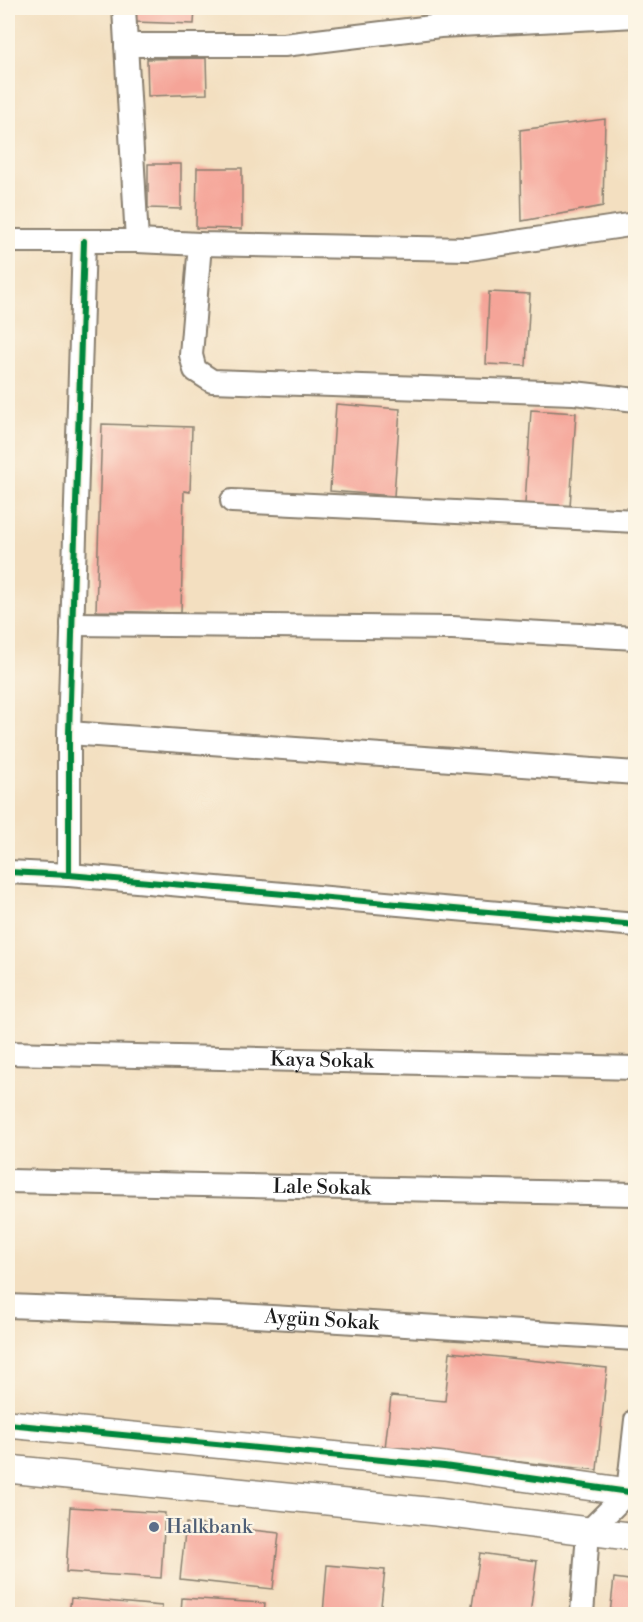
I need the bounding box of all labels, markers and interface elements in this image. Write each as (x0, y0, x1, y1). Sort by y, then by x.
street label: Kaya Sokak (270, 1047, 376, 1074)
street label: Lale Sokak (273, 1174, 373, 1201)
street label: Aygün Sokak (263, 1304, 381, 1336)
place label: Halkbank (166, 1515, 254, 1540)
marker: Halkbank (147, 1520, 161, 1534)

